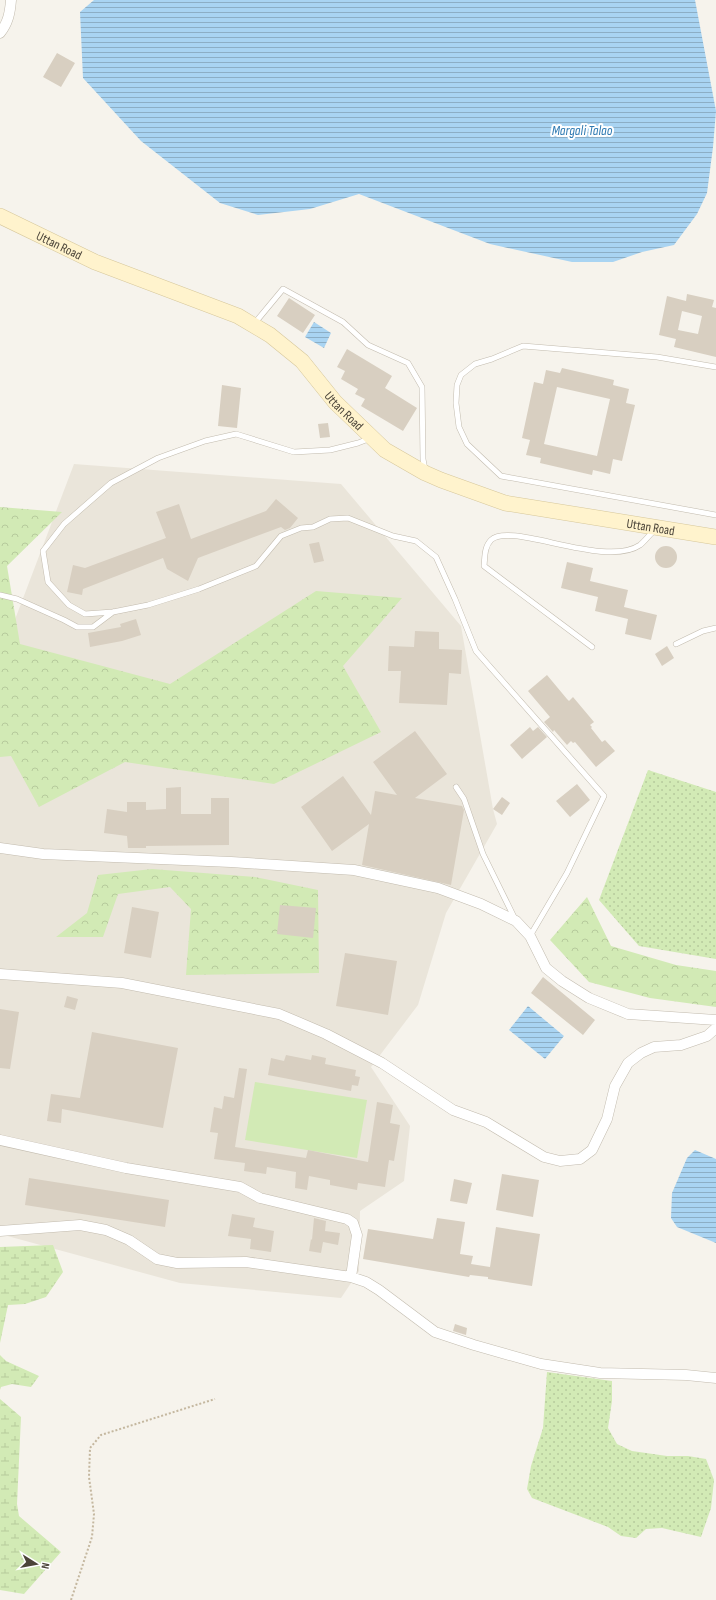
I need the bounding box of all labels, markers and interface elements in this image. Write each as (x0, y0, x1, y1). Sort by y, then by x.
water label: Margali Talao (552, 122, 613, 139)
street label: Uttan Road (34, 228, 84, 263)
street label: Uttan Road (321, 388, 366, 434)
street label: Uttan Road (625, 516, 676, 539)
north arrow (16, 1544, 56, 1584)
text: N (38, 1562, 52, 1570)

